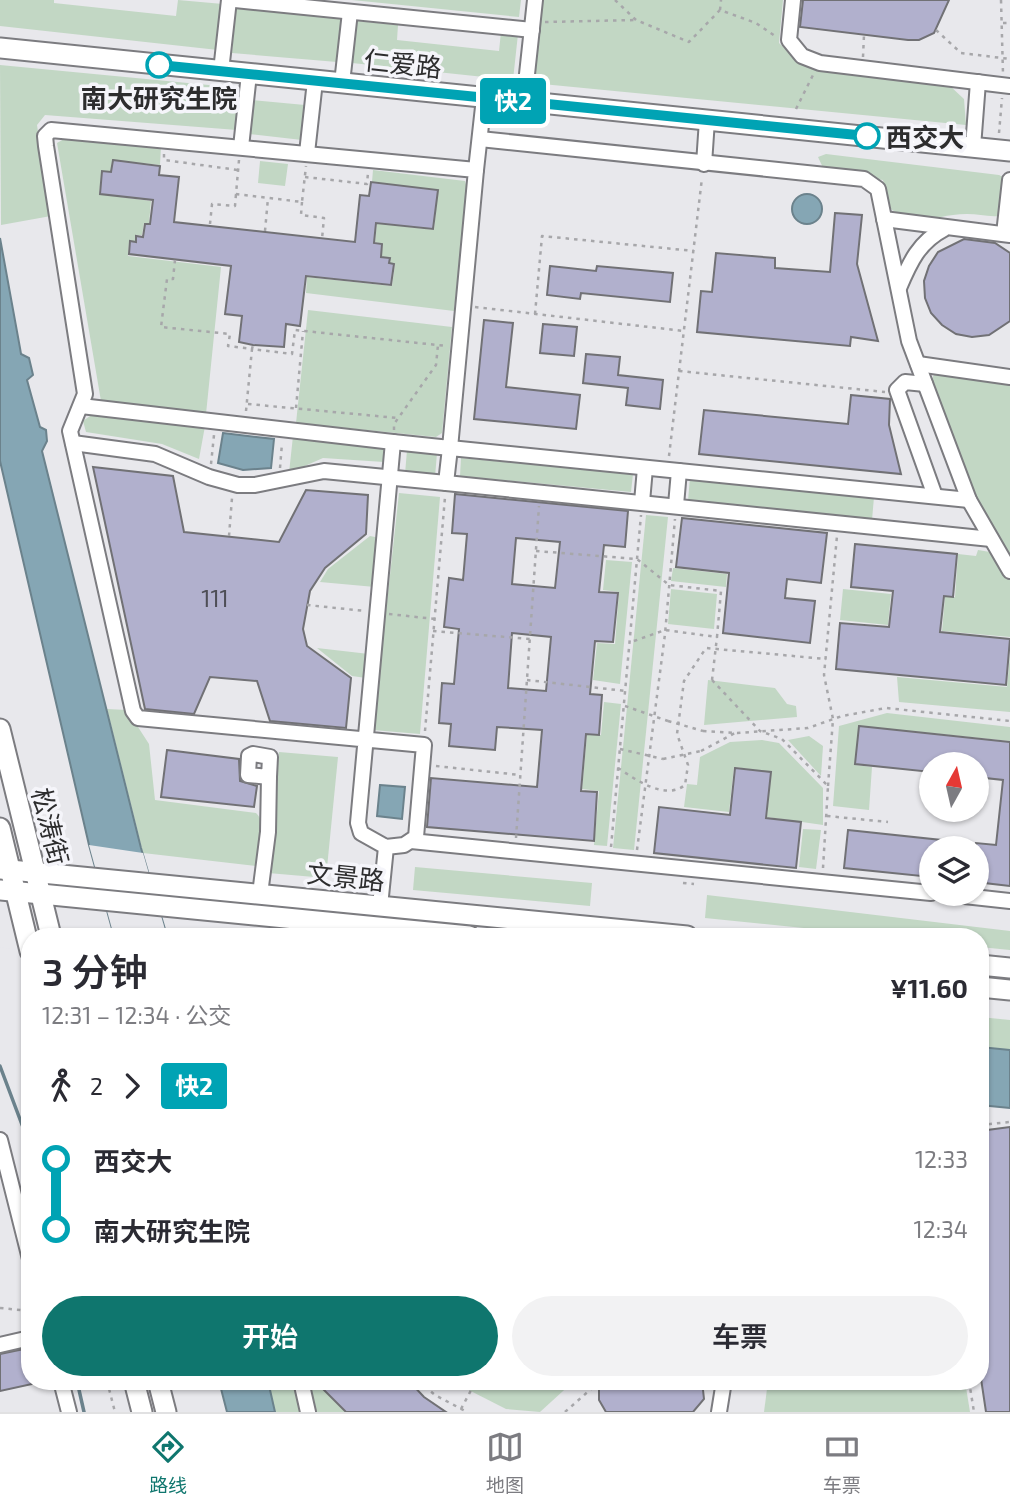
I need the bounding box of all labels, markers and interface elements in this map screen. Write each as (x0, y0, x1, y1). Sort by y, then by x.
street label: 仁爱路 (363, 44, 443, 82)
marker: 南大研究生院 (146, 52, 172, 78)
line badge: 快2 (482, 78, 544, 124)
place label: 南大研究生院 (81, 82, 237, 113)
text: 快2 (494, 86, 532, 115)
place label: 西交大 (886, 121, 964, 152)
marker: 西交大 (854, 123, 880, 149)
house number: 111 (201, 584, 229, 612)
north arrow (919, 752, 989, 822)
map controls (919, 752, 989, 906)
street label: 松涛街 (27, 784, 75, 868)
button: layers (919, 836, 989, 906)
street label: 文景路 (306, 857, 386, 895)
text: 3 分钟 (42, 948, 148, 994)
text: ¥11.60 (890, 972, 968, 1003)
text: 12:31 – 12:34 · 公交 (42, 1001, 231, 1029)
icon: walk (42, 1067, 80, 1105)
icon: forward (113, 1067, 151, 1105)
text: 快2 (175, 1071, 213, 1100)
text: 2 (90, 1072, 103, 1100)
text: 西交大 (94, 1145, 172, 1176)
text: 12:33 (915, 1145, 968, 1173)
text: 南大研究生院 (94, 1215, 250, 1246)
text: 12:34 (914, 1215, 968, 1243)
button: 开始 (42, 1296, 498, 1376)
button: 车票 (512, 1296, 968, 1376)
tab: 路线 (149, 1428, 187, 1497)
tab: 地图 (486, 1428, 524, 1497)
tab: 车票 (823, 1428, 861, 1497)

